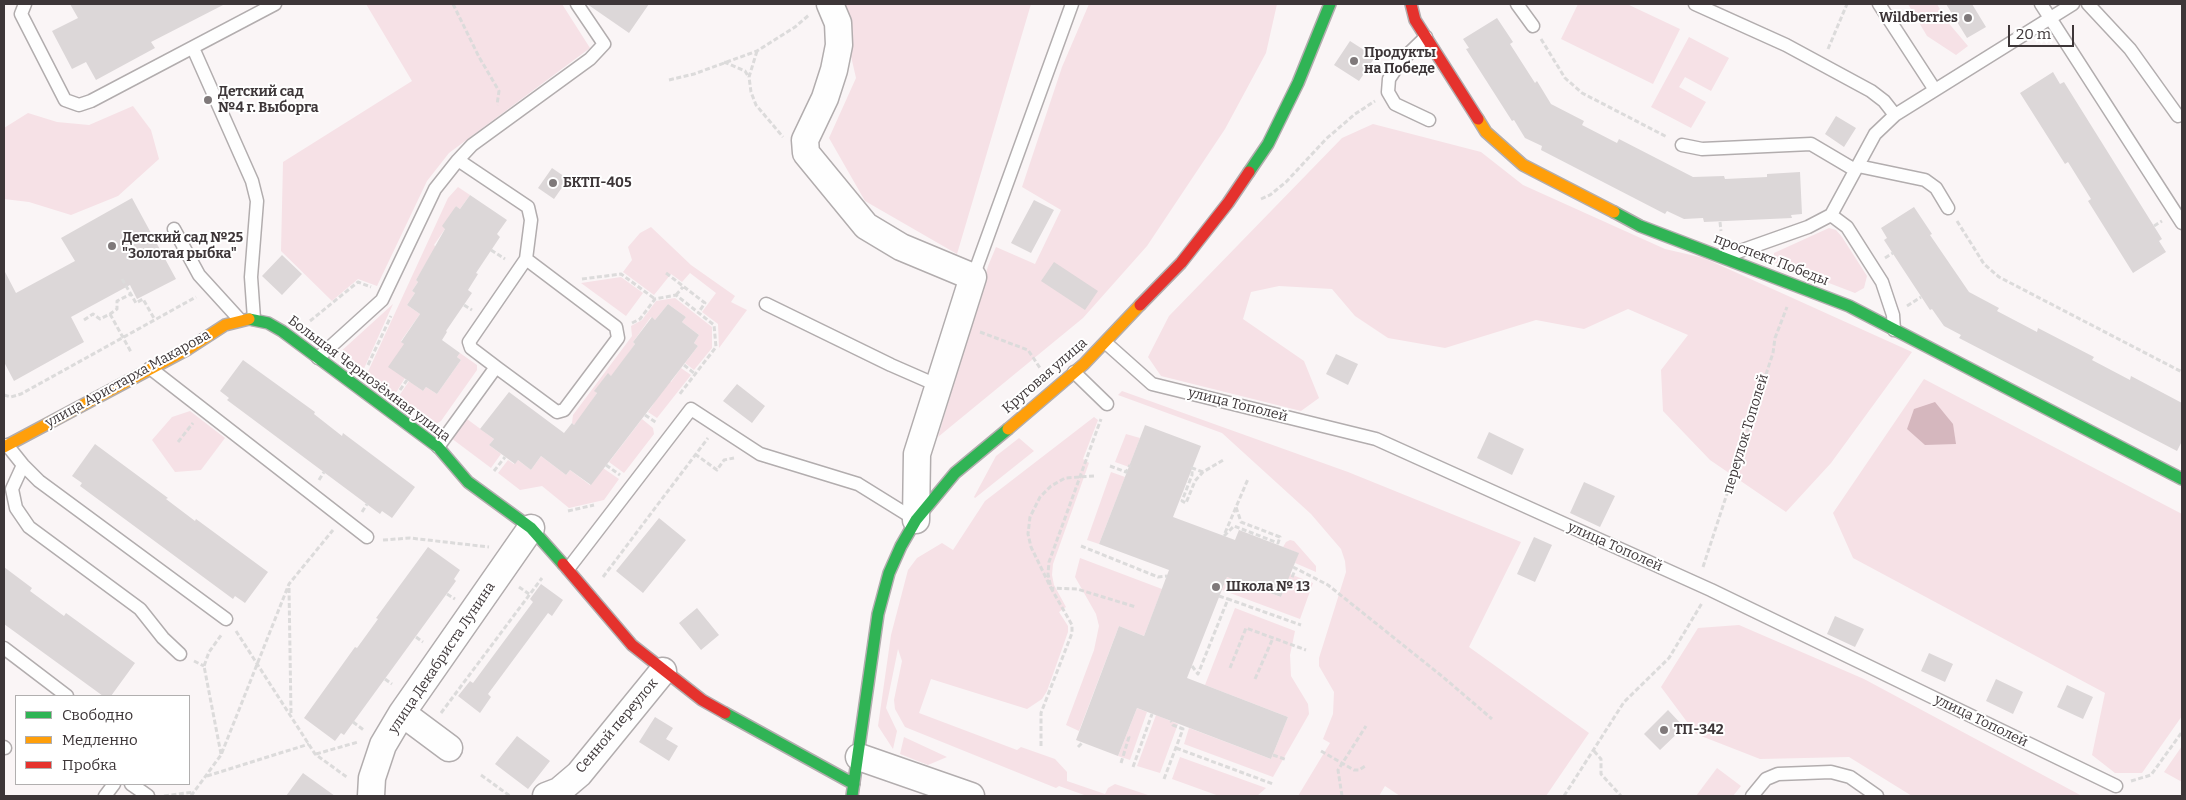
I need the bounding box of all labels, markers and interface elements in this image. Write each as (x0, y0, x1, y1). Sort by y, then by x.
place label: Wildberries (1879, 10, 1958, 26)
marker: Wildberries (1962, 12, 1974, 24)
scale bar (2011, 15, 2077, 47)
text: 20 m (2016, 25, 2051, 43)
place label: Продукты на Победе (1364, 45, 1436, 78)
marker: Продукты на Победе (1348, 55, 1360, 67)
place label: Детский сад №4 г. Выборга (218, 84, 319, 116)
marker: Детский сад №4 г. Выборга (202, 94, 214, 106)
place label: БКТП-405 (563, 175, 632, 191)
marker: БКТП-405 (547, 177, 559, 189)
place label: Детский сад №25 "Золотая рыбка" (122, 230, 243, 262)
street label: проспект Победы (1711, 230, 1831, 290)
marker: Детский сад №25 "Золотая рыбка" (106, 240, 118, 252)
street label: Большая Чернозёмная улица (285, 312, 453, 446)
street label: улица Аристарха Макарова (43, 327, 213, 431)
street label: Круговая улица (999, 335, 1091, 417)
street label: переулок Тополей (1720, 372, 1772, 496)
street label: улица Тополей (1187, 385, 1289, 425)
street label: улица Тополей (1565, 519, 1665, 575)
street label: улица Декабриста Лунина (385, 579, 499, 737)
place label: Школа № 13 (1226, 579, 1310, 595)
marker: Школа № 13 (1210, 581, 1222, 593)
street label: Сенной переулок (572, 675, 662, 777)
street label: улица Тополей (1932, 691, 2030, 751)
legend (15, 695, 190, 785)
text: Свободно (62, 706, 133, 724)
place label: ТП-342 (1674, 722, 1724, 738)
marker: ТП-342 (1658, 724, 1670, 736)
text: Медленно (62, 731, 138, 749)
text: Пробка (62, 756, 117, 774)

